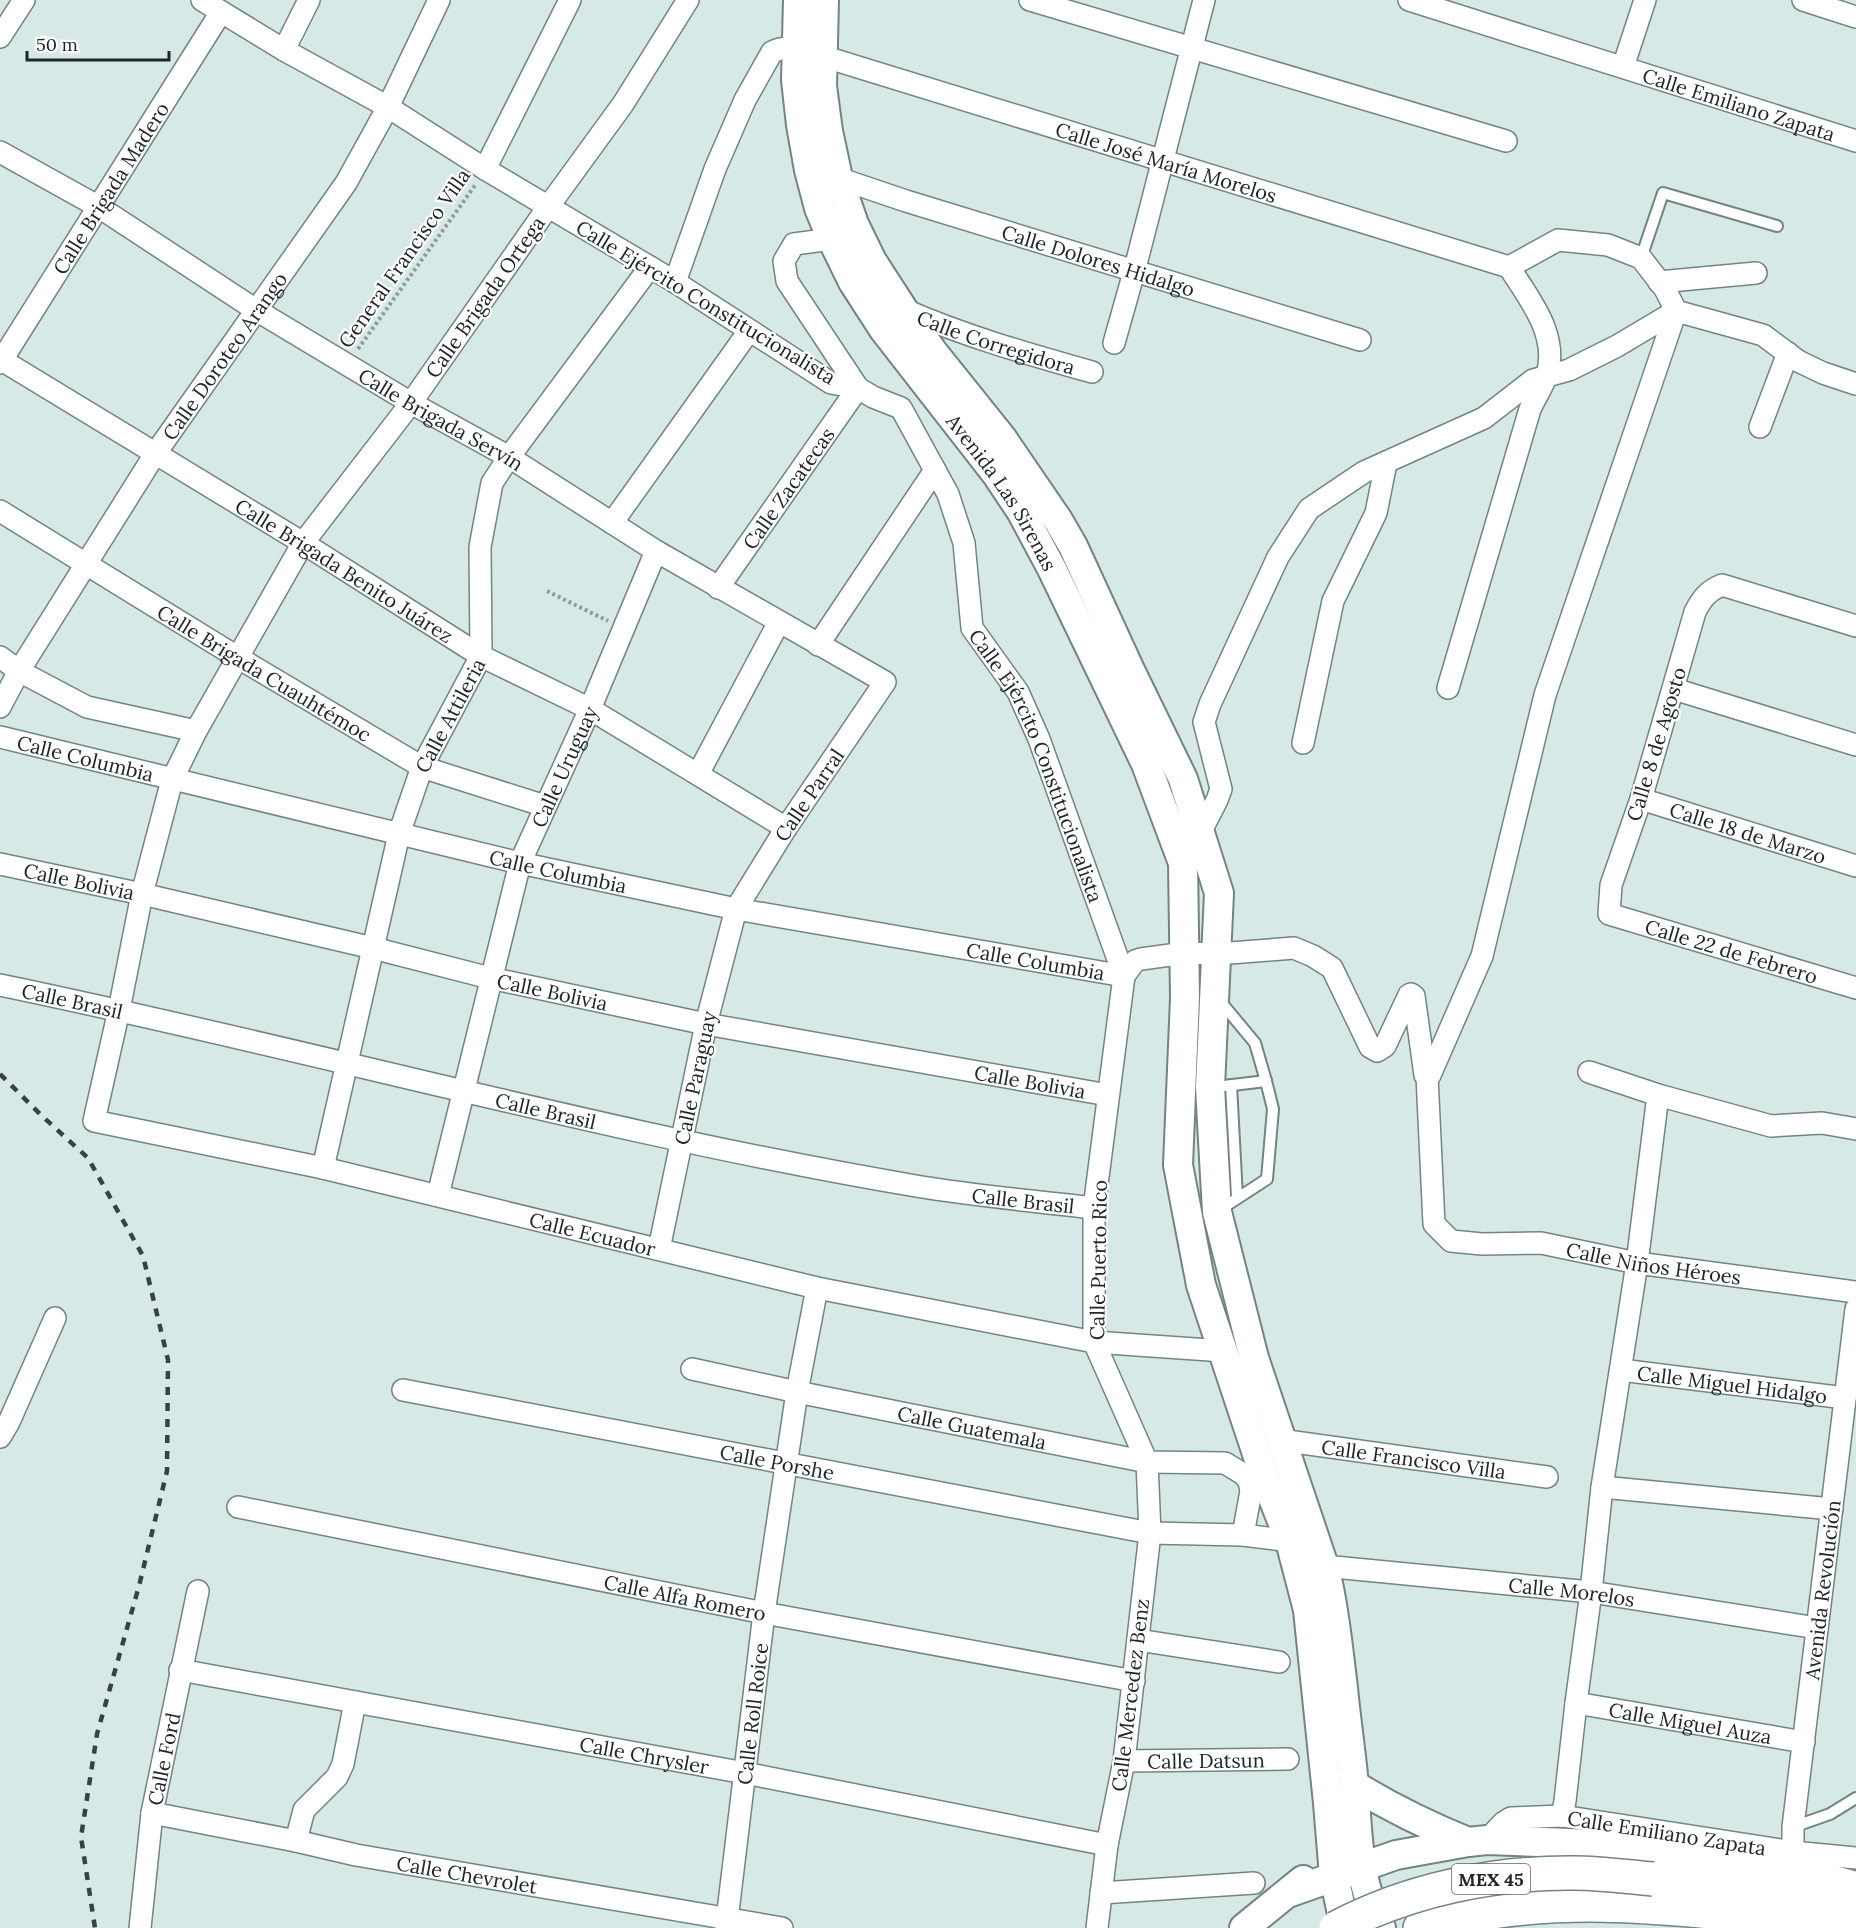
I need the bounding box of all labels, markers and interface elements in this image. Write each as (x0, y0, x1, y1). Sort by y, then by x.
scale bar (27, 24, 170, 62)
text: 50 m (36, 33, 78, 56)
street label: Calle Emiliano Zapata (1640, 62, 1838, 146)
street label: Calle Brigada Madero (47, 97, 174, 279)
street label: Calle José María Morelos (1053, 116, 1280, 207)
street label: General Francisco Villa (333, 164, 475, 352)
street label: Calle Brigada Ortega (420, 211, 550, 383)
street label: Calle Ejército Constitucionalista (572, 214, 840, 390)
street label: Calle Dolores Hidalgo (999, 219, 1198, 301)
street label: Calle Doroteo Arango (156, 267, 292, 445)
street label: Calle Corregidora (914, 304, 1078, 379)
street label: Calle Brigada Servín (354, 362, 529, 476)
street label: Avenida Las Sirenas (941, 408, 1063, 575)
street label: Calle Zacatecas (737, 422, 839, 554)
street label: Calle Brigada Benito Juárez (231, 493, 458, 648)
street label: Calle Brigada Cuauhtémoc (153, 599, 376, 747)
street label: Calle Ejército Constitucionalista (964, 624, 1109, 906)
street label: Calle Attileria (409, 654, 490, 777)
street label: Calle 8 de Agosto (1621, 664, 1691, 824)
street label: Calle Uruguay (525, 701, 602, 831)
street label: Calle Columbia (15, 729, 156, 786)
street label: Calle Parral (769, 744, 849, 846)
street label: Calle 18 de Marzo (1667, 796, 1829, 868)
street label: Calle Columbia (487, 844, 629, 898)
street label: Calle Bolivia (22, 857, 137, 905)
street label: Calle 22 de Febrero (1642, 913, 1821, 988)
street label: Calle Columbia (965, 937, 1107, 985)
street label: Calle Bolivia (495, 967, 610, 1015)
street label: Calle Brasil (20, 977, 125, 1024)
street label: Calle Paraguay (669, 1008, 721, 1147)
street label: Calle Bolivia (972, 1059, 1088, 1103)
street label: Calle Brasil (493, 1086, 599, 1134)
street label: Calle Puerto Rico (1084, 1180, 1112, 1340)
street label: Calle Brasil (971, 1182, 1076, 1218)
street label: Calle Ecuador (527, 1206, 659, 1261)
street label: Calle Niños Héroes (1564, 1236, 1743, 1289)
street label: Calle Miguel Hidalgo (1636, 1360, 1829, 1408)
street label: Calle Guatemala (895, 1400, 1049, 1454)
street label: Calle Francisco Villa (1320, 1433, 1507, 1484)
street label: Calle Porshe (718, 1438, 837, 1485)
street label: Avenida Revolución (1798, 1499, 1845, 1682)
street label: Calle Alfa Romero (602, 1569, 768, 1626)
street label: Calle Morelos (1507, 1572, 1637, 1611)
street label: Calle Mercedez Benz (1106, 1597, 1154, 1793)
street label: Calle Roll Roice (731, 1641, 773, 1786)
street label: Calle Miguel Auza (1607, 1696, 1774, 1749)
street label: Calle Ford (141, 1710, 185, 1807)
street label: Calle Chrysler (578, 1731, 711, 1779)
street label: Calle Datsun (1147, 1747, 1265, 1773)
street label: Calle Emiliano Zapata (1566, 1805, 1768, 1860)
street label: Calle Chevrolet (395, 1850, 540, 1898)
road number: MEX 45 (1452, 1864, 1530, 1894)

